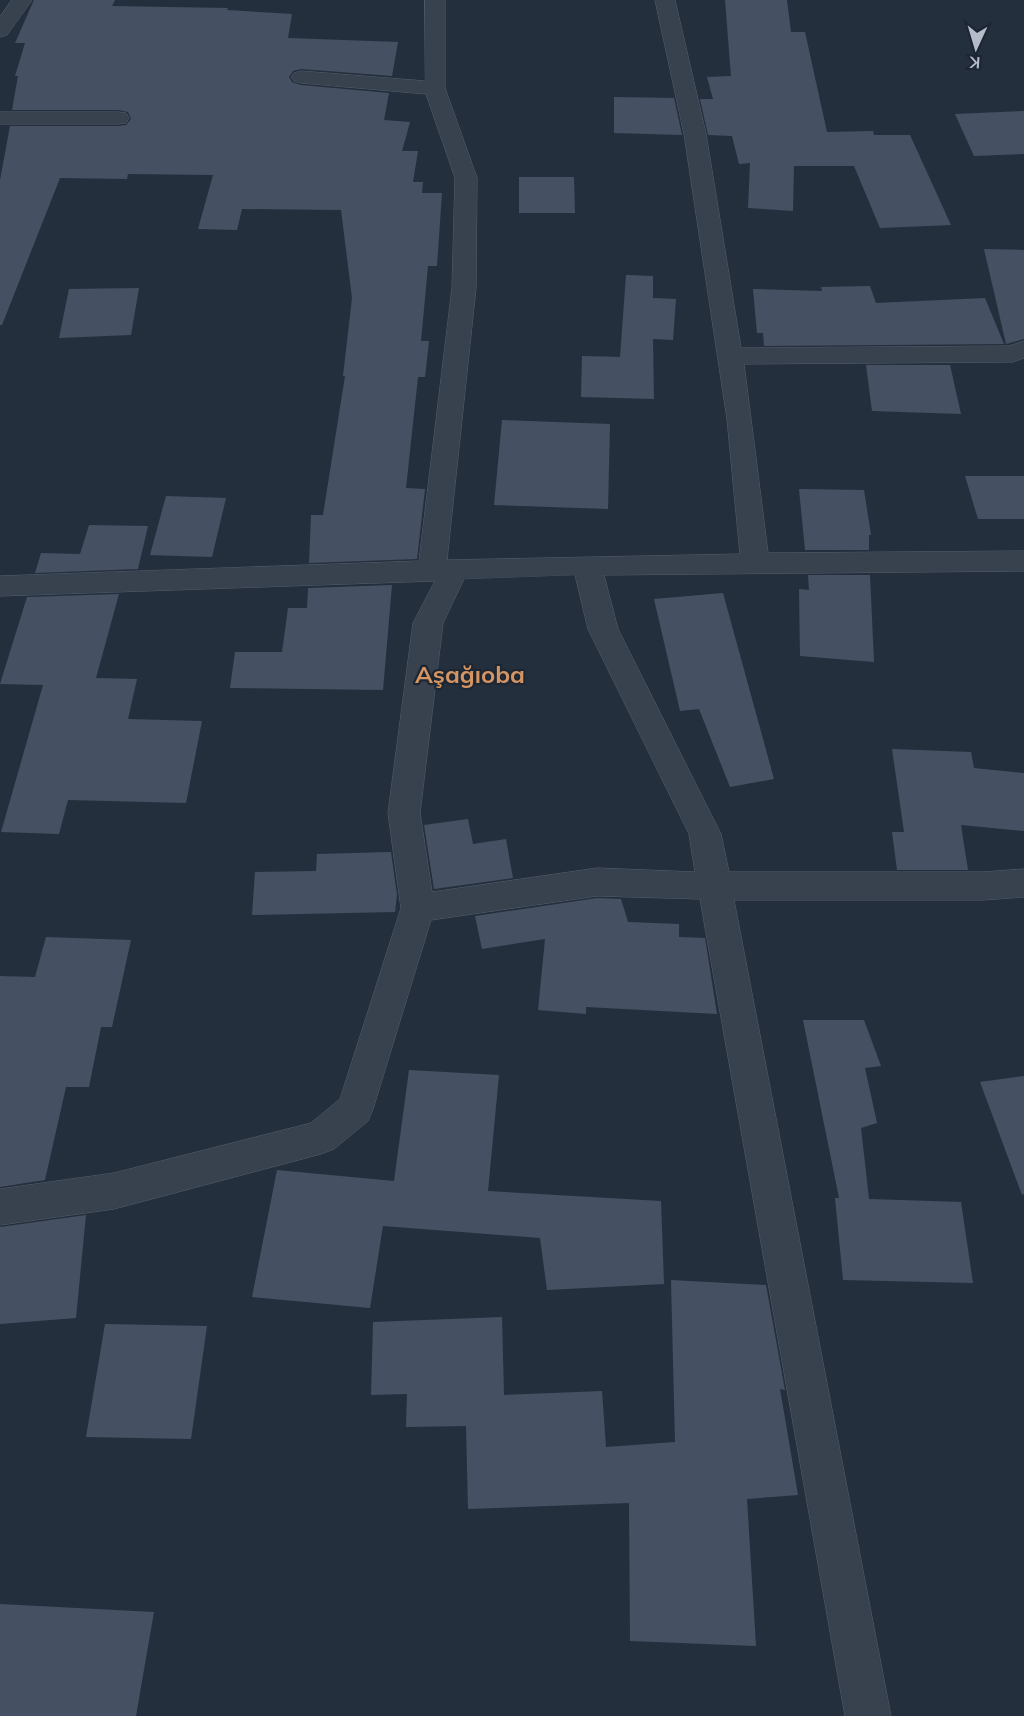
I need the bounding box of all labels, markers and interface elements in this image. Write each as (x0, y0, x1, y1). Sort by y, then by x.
north arrow (946, 18, 1006, 78)
text: K (968, 53, 981, 73)
district label: Aşağıoba (415, 659, 525, 689)

